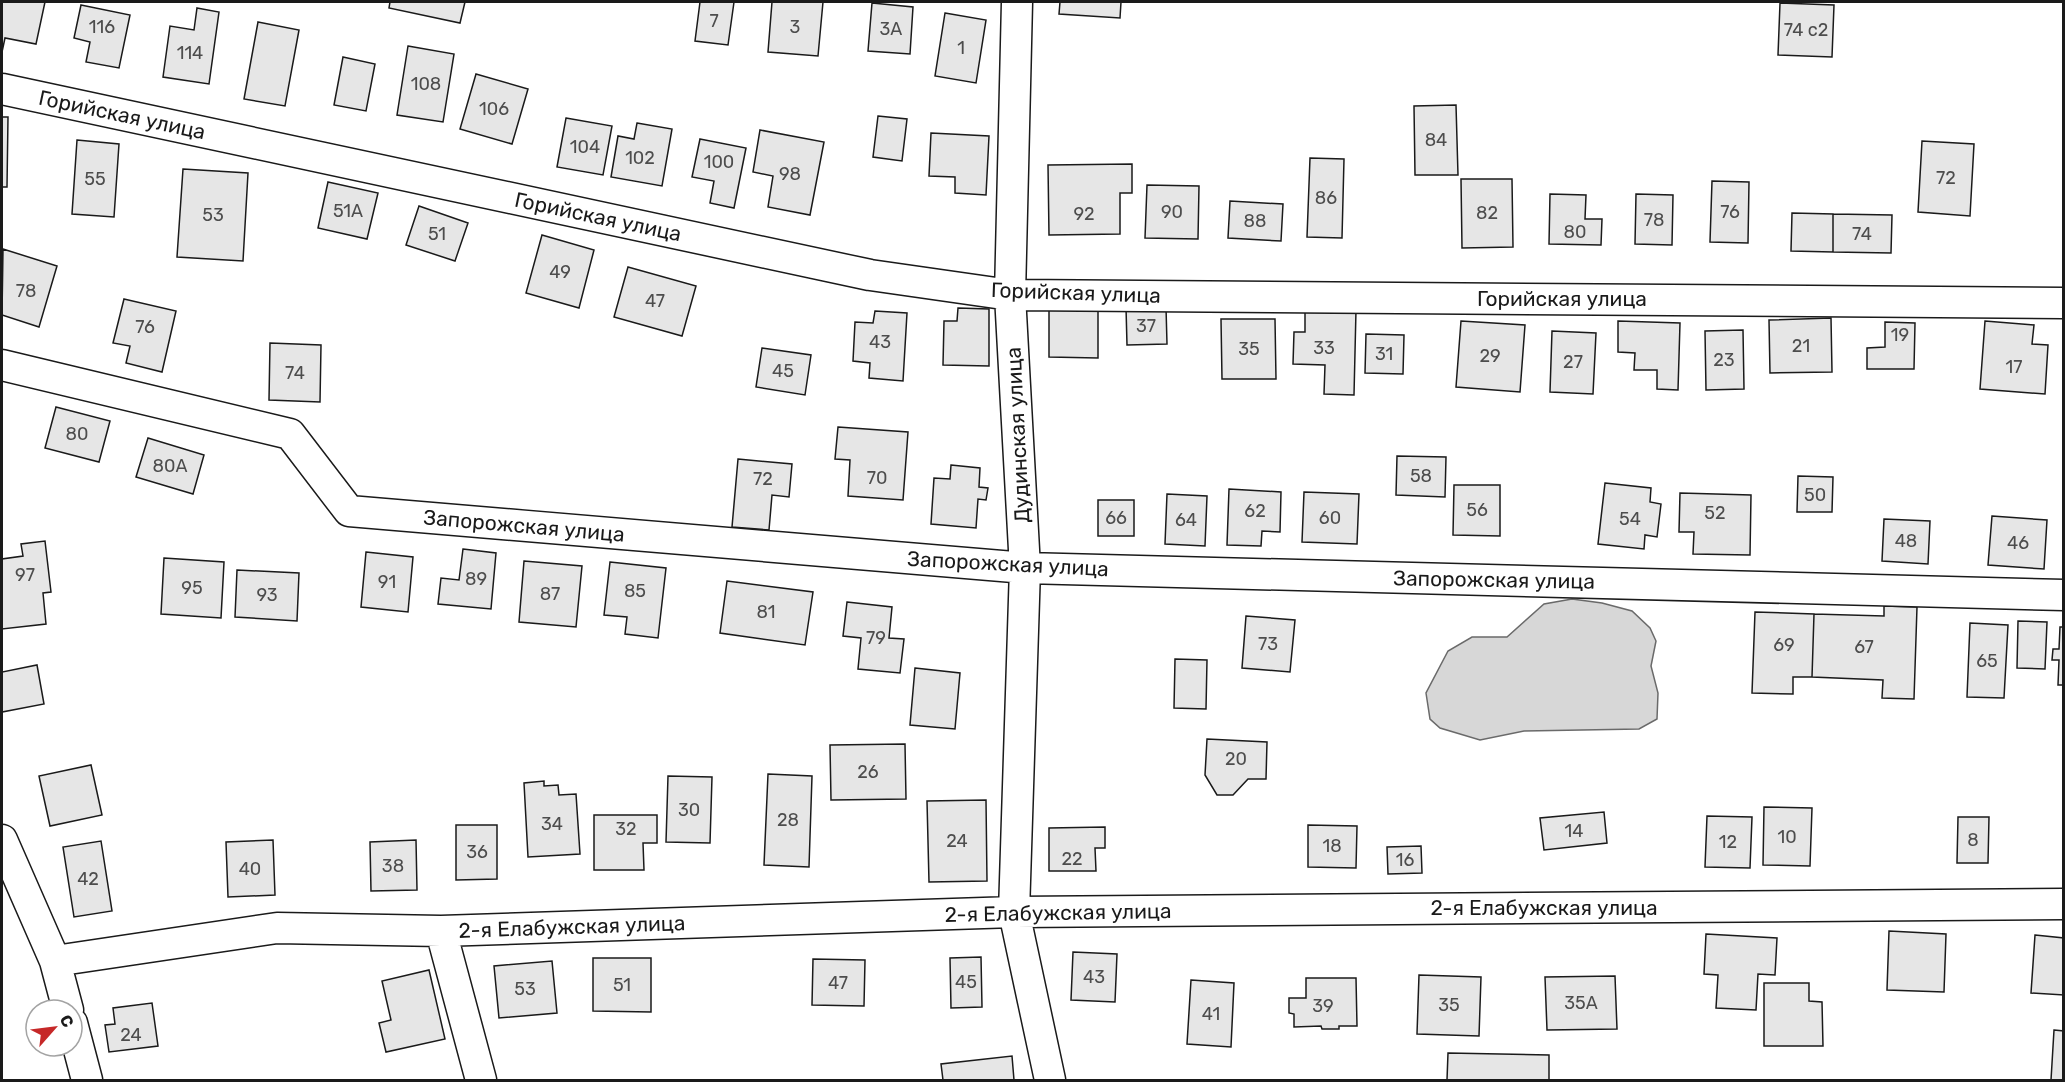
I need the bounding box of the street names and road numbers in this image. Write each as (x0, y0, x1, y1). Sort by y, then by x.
street label: Горийская улица (36, 85, 208, 144)
street label: Горийская улица (512, 187, 684, 246)
street label: Горийская улица (991, 277, 1161, 308)
street label: Горийская улица (1477, 286, 1647, 311)
street label: Дудинская улица (1000, 347, 1035, 524)
street label: Запорожская улица (422, 504, 626, 547)
street label: Запорожская улица (907, 546, 1109, 581)
street label: Запорожская улица (1393, 565, 1595, 594)
street label: 2-я Елабужская улица (1431, 895, 1658, 920)
street label: 2-я Елабужская улица (944, 898, 1172, 927)
street label: 2-я Елабужская улица (458, 910, 686, 943)

